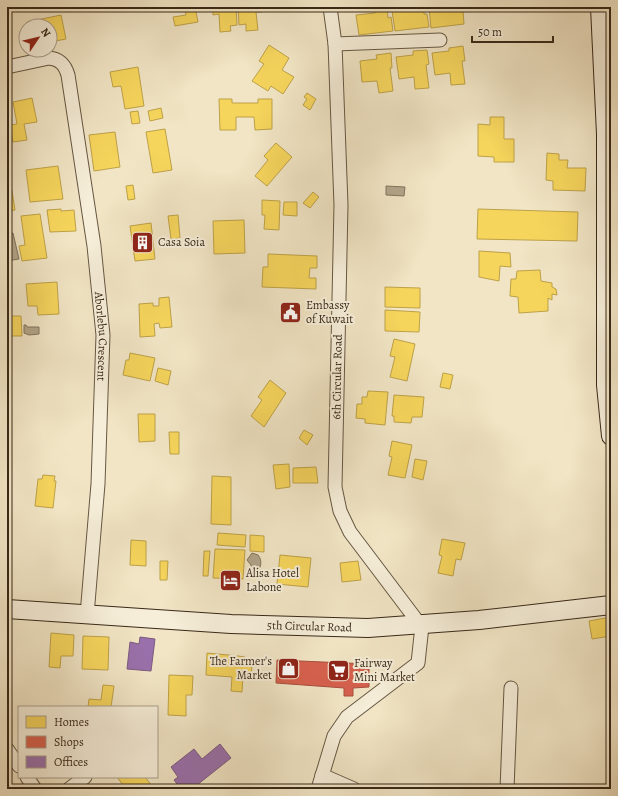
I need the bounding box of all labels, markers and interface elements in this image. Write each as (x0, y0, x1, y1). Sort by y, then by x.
north arrow (18, 18, 58, 58)
scale bar (472, 18, 553, 44)
text: 50 m (478, 24, 502, 40)
text: N (37, 25, 54, 40)
building icon: Casa Soia (130, 229, 156, 255)
place label: Casa Soia (158, 234, 205, 250)
street label: Aborlebu Crescent (91, 290, 111, 381)
place label: Embassy of Kuwait (306, 297, 353, 327)
public building icon: Embassy of Kuwait (277, 299, 303, 325)
street label: 6th Circular Road (328, 334, 346, 420)
place label: Alisa Hotel Labone (245, 565, 299, 595)
hotel icon: Alisa Hotel Labone (218, 567, 244, 593)
street label: 5th Circular Road (267, 617, 353, 636)
place label: The Farmer's Market (210, 653, 272, 683)
shop icon: The Farmer's Market (275, 655, 301, 681)
place label: Fairway Mini Market (354, 655, 415, 685)
supermarket icon: Fairway Mini Market (325, 657, 351, 683)
legend (18, 706, 158, 778)
text: Homes (54, 714, 89, 730)
text: Shops (54, 734, 84, 750)
text: Offices (54, 754, 88, 770)

